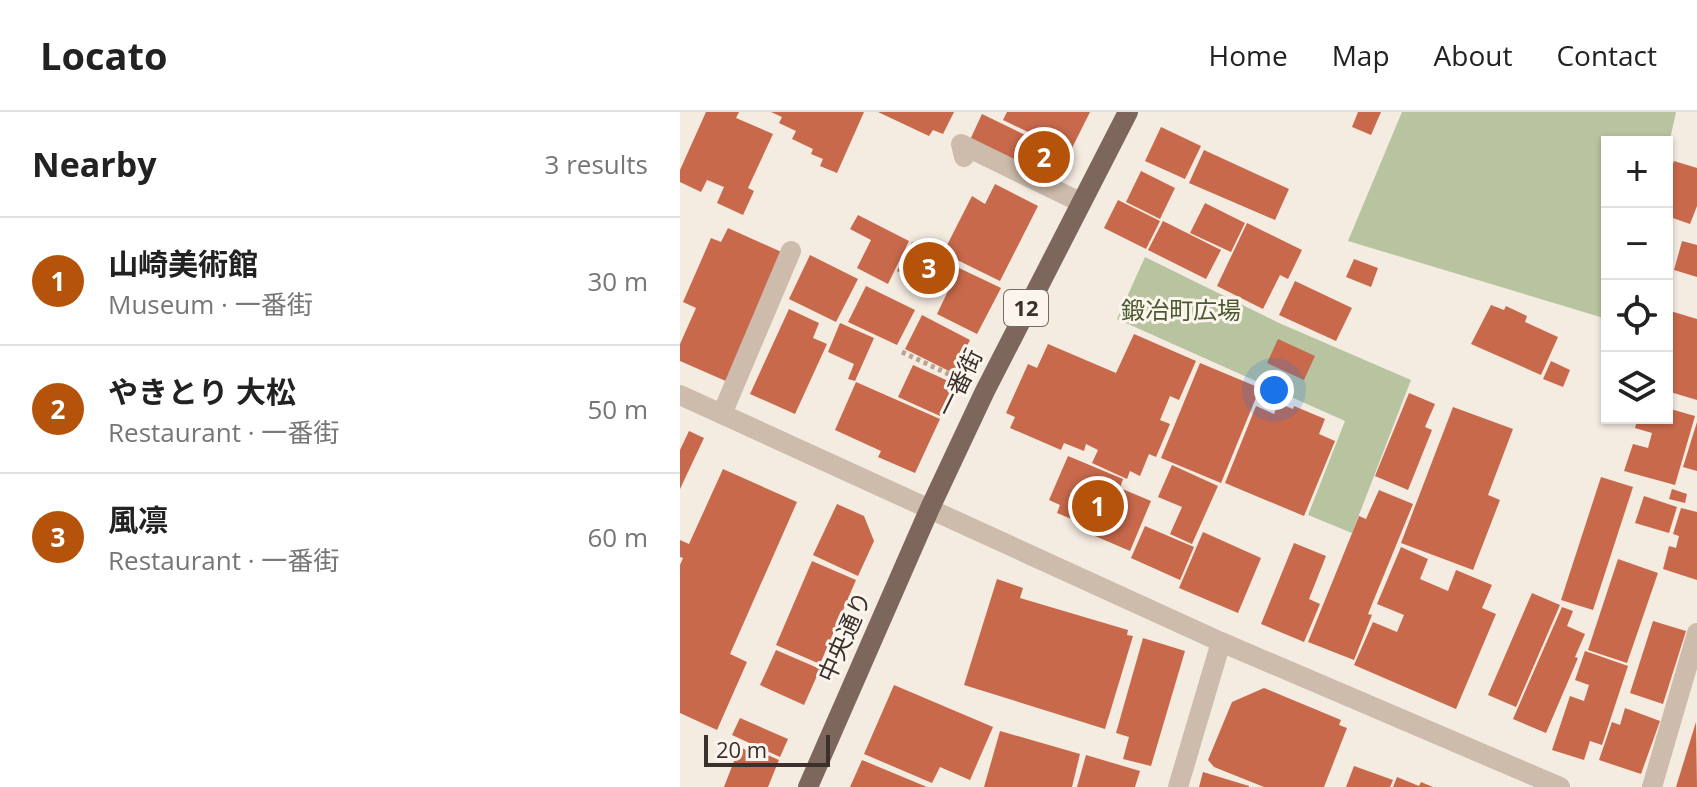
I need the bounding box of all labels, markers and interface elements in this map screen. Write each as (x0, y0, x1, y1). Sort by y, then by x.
text: Locato (40, 29, 168, 81)
text: Home (1209, 36, 1288, 74)
text: Map (1332, 36, 1390, 74)
text: About (1434, 36, 1512, 74)
text: Contact (1556, 36, 1657, 74)
pin: 2 (1018, 127, 1070, 187)
map controls (1601, 136, 1673, 424)
button: + (1601, 136, 1673, 208)
text: Nearby (32, 141, 157, 187)
text: 3 results (545, 146, 648, 182)
button: − (1601, 208, 1673, 280)
pin: 3 (903, 238, 955, 298)
text: 山崎美術館 (108, 243, 258, 284)
text: 1 (51, 263, 65, 299)
text: 30 m (587, 263, 648, 299)
button: locate (1601, 280, 1673, 352)
text: Museum · 一番街 (108, 286, 313, 322)
road number: 12 (1004, 290, 1048, 326)
park label: 鍛冶町広場 (1121, 293, 1241, 326)
street label: 一番街 (928, 343, 989, 422)
button: layers (1601, 352, 1673, 424)
your location (1254, 370, 1294, 410)
text: やきとり 大松 (108, 371, 296, 412)
text: 2 (51, 391, 65, 427)
text: 50 m (587, 391, 648, 427)
text: Restaurant · 一番街 (108, 414, 339, 450)
pin: 1 (1072, 476, 1124, 536)
text: 風凛 (108, 499, 168, 540)
text: 3 (51, 519, 65, 555)
text: 60 m (587, 519, 648, 555)
text: Restaurant · 一番街 (108, 542, 339, 578)
street label: 中央通り (809, 586, 878, 687)
scale bar (704, 731, 830, 767)
text: 20 m (716, 734, 767, 764)

